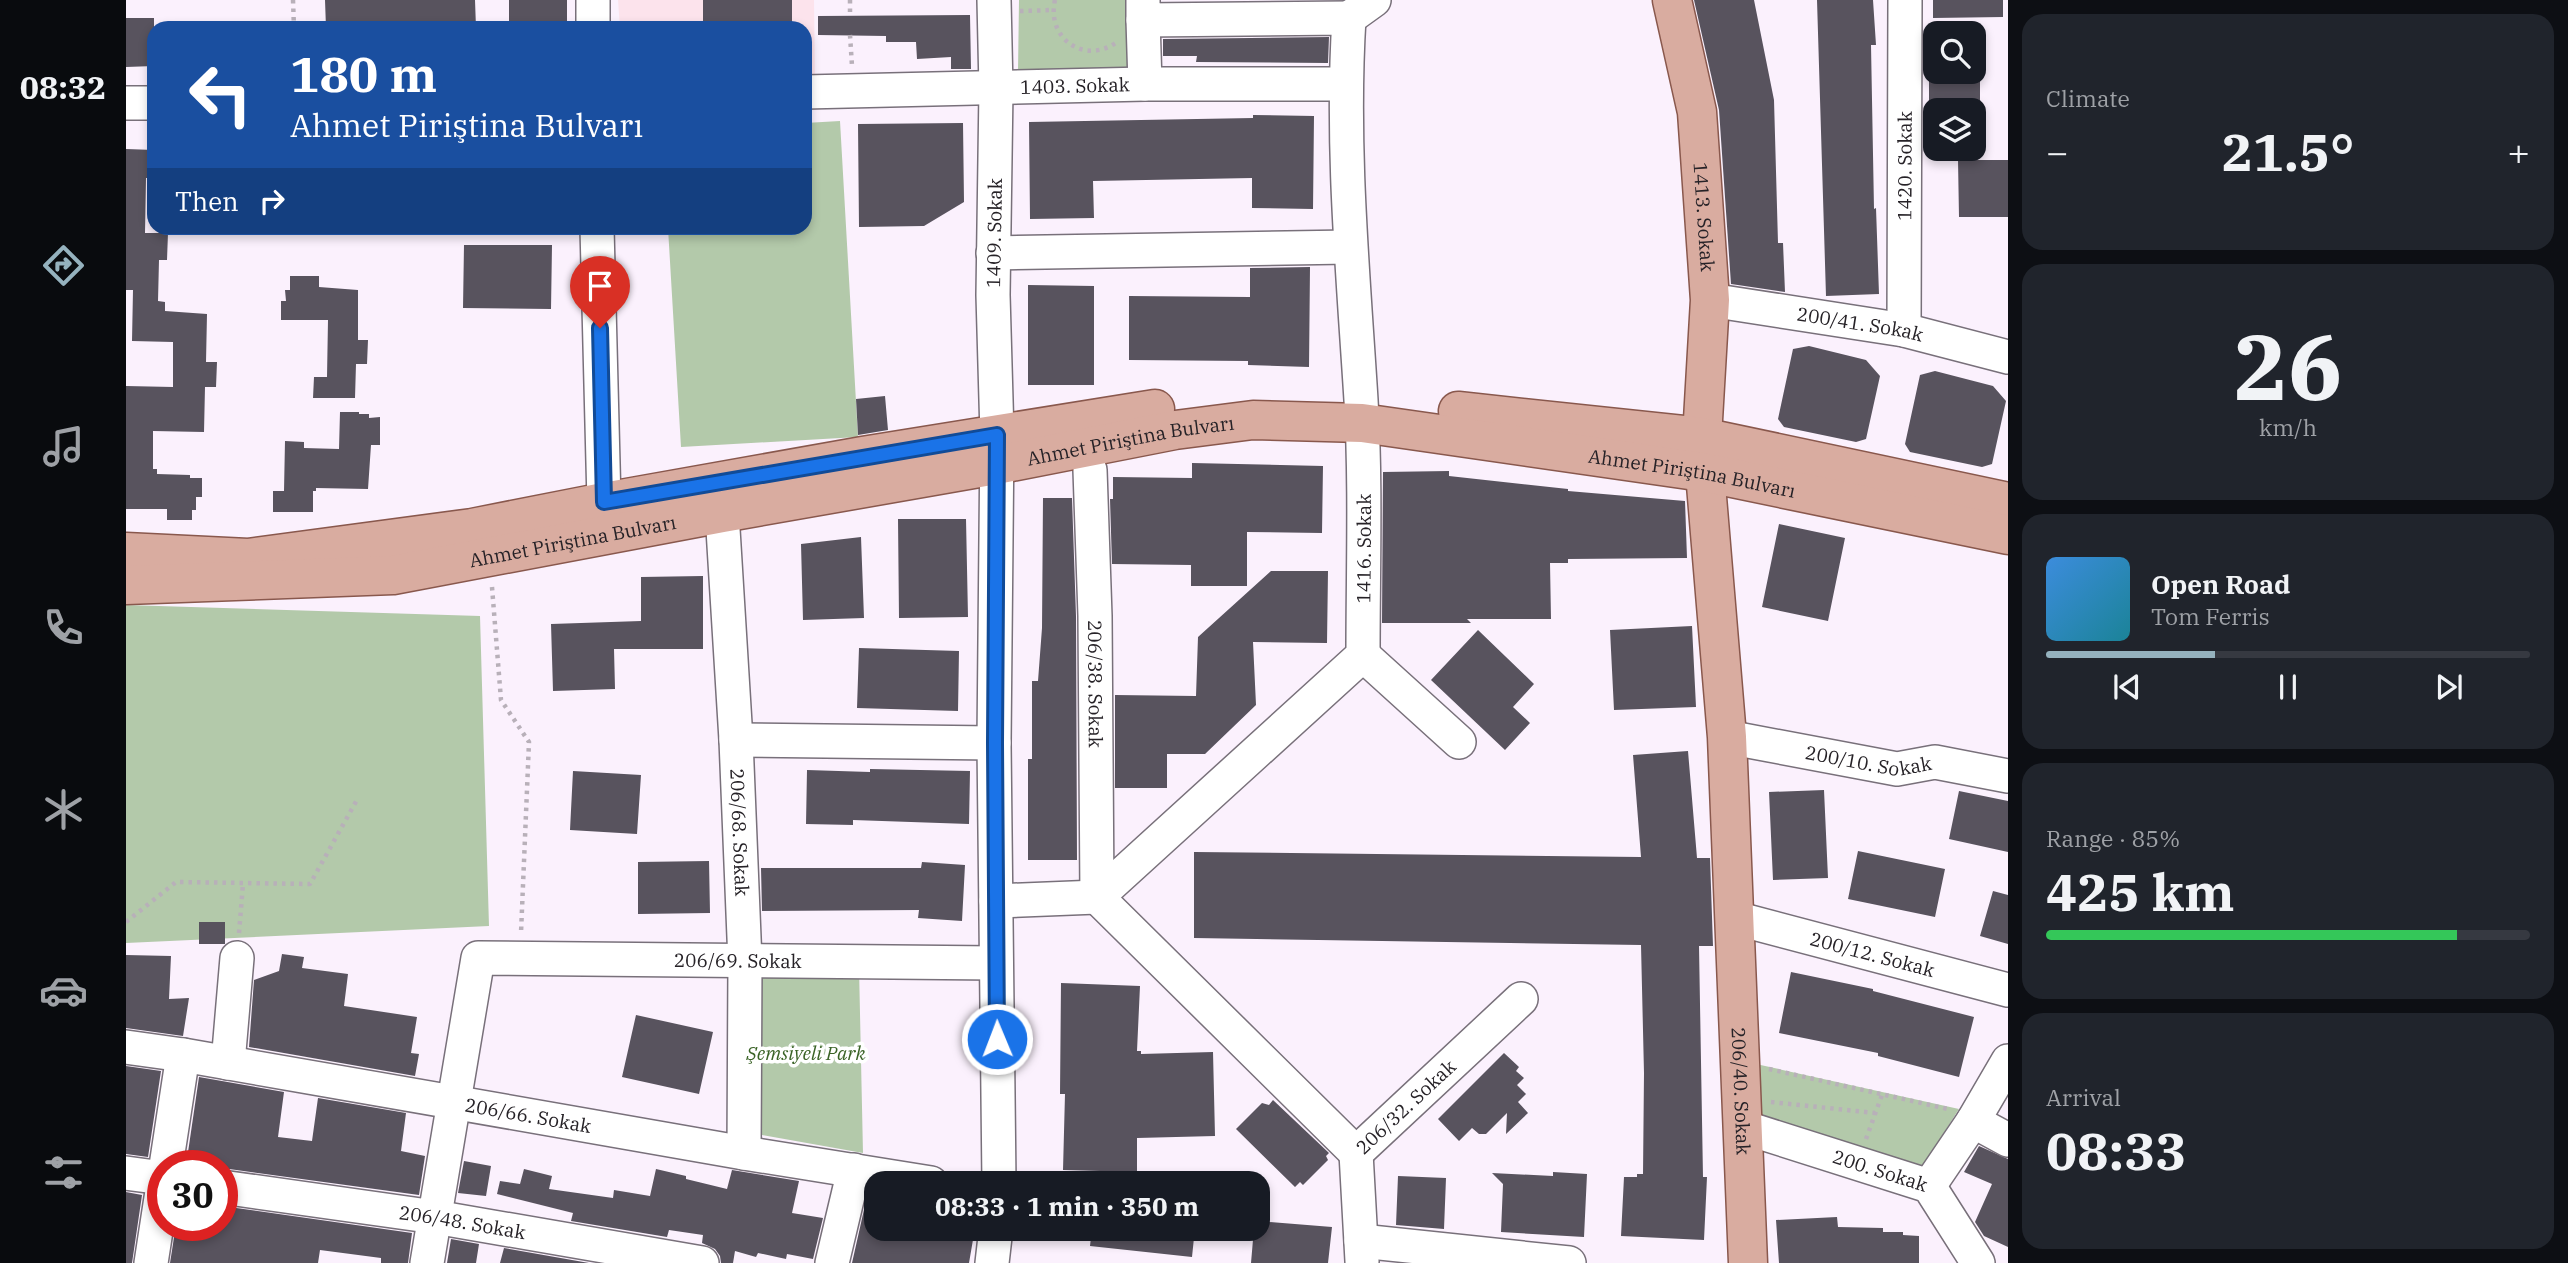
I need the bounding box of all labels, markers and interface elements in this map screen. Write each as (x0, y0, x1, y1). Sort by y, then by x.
map controls (1923, 21, 1986, 161)
button: search (1923, 21, 1986, 84)
text: 180 m (290, 42, 437, 105)
icon: left (175, 49, 266, 140)
text: 08:32 (20, 66, 106, 108)
street label: 1403. Sokak (1020, 72, 1130, 99)
text: Climate (2046, 83, 2130, 113)
button: layers (1923, 98, 1986, 161)
text: Ahmet Piriştina Bulvarı (290, 104, 643, 146)
street label: 1420. Sokak (1892, 111, 1917, 221)
text: 21.5° (2222, 118, 2354, 185)
text: − (2046, 127, 2069, 176)
text: + (2507, 127, 2530, 176)
street label: 1413. Sokak (1689, 161, 1720, 273)
street label: 1409. Sokak (981, 178, 1007, 288)
icon: right (253, 182, 291, 220)
text: Then (175, 184, 239, 218)
icon: directions (39, 241, 88, 290)
pin (570, 256, 630, 328)
icon: arrive (581, 267, 619, 305)
street label: 200/41. Sokak (1795, 302, 1926, 347)
text: 26 (2233, 307, 2343, 425)
street label: Ahmet Piriştina Bulvarı (1025, 411, 1236, 471)
text: km/h (2259, 412, 2317, 442)
icon: music (39, 422, 88, 471)
street label: Ahmet Piriştina Bulvarı (1587, 444, 1798, 503)
street label: 1416. Sokak (1351, 494, 1376, 604)
street label: Ahmet Piriştina Bulvarı (467, 510, 678, 572)
text: Open Road (2151, 567, 2290, 601)
text: Tom Ferris (2151, 601, 2270, 631)
icon: phone (39, 603, 88, 652)
street label: 206/38. Sokak (1083, 620, 1108, 748)
icon: previous (2108, 668, 2146, 706)
icon: pause (2269, 668, 2307, 706)
icon: next (2430, 668, 2468, 706)
street label: 200/10. Sokak (1803, 740, 1934, 781)
street label: 206/68. Sokak (725, 768, 754, 897)
icon: climate (39, 785, 88, 834)
text: Range · 85% (2046, 823, 2180, 853)
text: 425 km (2046, 858, 2235, 925)
street label: 200/12. Sokak (1807, 926, 1937, 982)
street label: 206/69. Sokak (674, 948, 802, 973)
icon: car (39, 966, 88, 1015)
position arrow (960, 1002, 1034, 1076)
street label: 206/40. Sokak (1727, 1027, 1756, 1156)
park label: Şemsiyeli Park (745, 1041, 867, 1065)
street label: 206/32. Sokak (1351, 1054, 1461, 1159)
text: Arrival (2046, 1082, 2121, 1112)
street label: 206/66. Sokak (463, 1092, 593, 1138)
text: 08:33 (2046, 1117, 2187, 1184)
street label: 200. Sokak (1830, 1144, 1931, 1197)
icon: filters (39, 1148, 88, 1197)
speed limit sign: 30 (147, 1150, 238, 1241)
text: 08:33 · 1 min · 350 m (935, 1189, 1199, 1223)
street label: 206/48. Sokak (398, 1200, 528, 1244)

